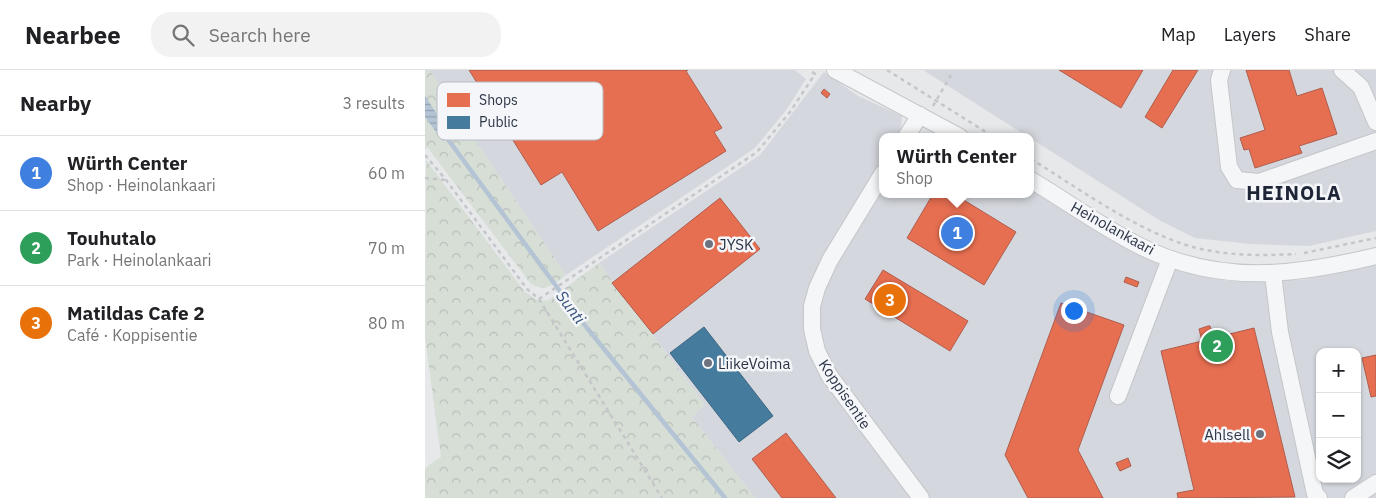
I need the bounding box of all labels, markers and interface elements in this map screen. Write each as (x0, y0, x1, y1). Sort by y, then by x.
search box (151, 12, 501, 57)
text: Nearbee (25, 19, 121, 51)
icon: search (169, 21, 197, 49)
text: Search here (209, 23, 311, 47)
text: Map (1161, 23, 1196, 46)
text: Layers (1224, 23, 1276, 46)
text: Share (1304, 23, 1351, 46)
legend (437, 82, 603, 140)
text: Nearby (20, 89, 91, 117)
text: Shops (479, 91, 518, 109)
text: 3 results (342, 93, 405, 113)
text: Public (479, 113, 518, 131)
popup (879, 133, 1034, 198)
text: Würth Center (896, 144, 1017, 168)
text: Würth Center (67, 151, 187, 175)
text: 1 (31, 163, 41, 183)
text: 60 m (368, 163, 405, 183)
text: Shop (896, 168, 933, 188)
text: Shop · Heinolankaari (67, 175, 216, 195)
district label: HEINOLA (1246, 179, 1342, 206)
street label: Heinolankaari (1068, 197, 1158, 259)
pin: 1 (941, 214, 973, 252)
text: Touhutalo (67, 226, 156, 250)
place label: JYSK (719, 235, 754, 254)
text: 2 (31, 238, 41, 258)
text: 70 m (368, 238, 405, 258)
marker: JYSK (703, 238, 715, 250)
text: Park · Heinolankaari (67, 250, 212, 270)
pin: 3 (874, 281, 906, 319)
water label: Sunti (552, 286, 590, 328)
your location (1061, 298, 1087, 324)
text: Matildas Cafe 2 (67, 301, 205, 325)
text: 3 (31, 313, 41, 333)
text: 80 m (368, 313, 405, 333)
text: Café · Koppisentie (67, 325, 197, 345)
pin: 2 (1201, 327, 1233, 365)
map controls (1316, 348, 1361, 483)
button: + (1316, 348, 1361, 393)
place label: LiikeVoima (718, 354, 790, 373)
street label: Koppisentie (815, 356, 875, 432)
marker: LiikeVoima (702, 357, 714, 369)
button: − (1316, 393, 1361, 438)
place label: Ahlsell (1204, 425, 1250, 444)
marker: Ahlsell (1254, 428, 1266, 440)
button: layers (1316, 438, 1361, 483)

